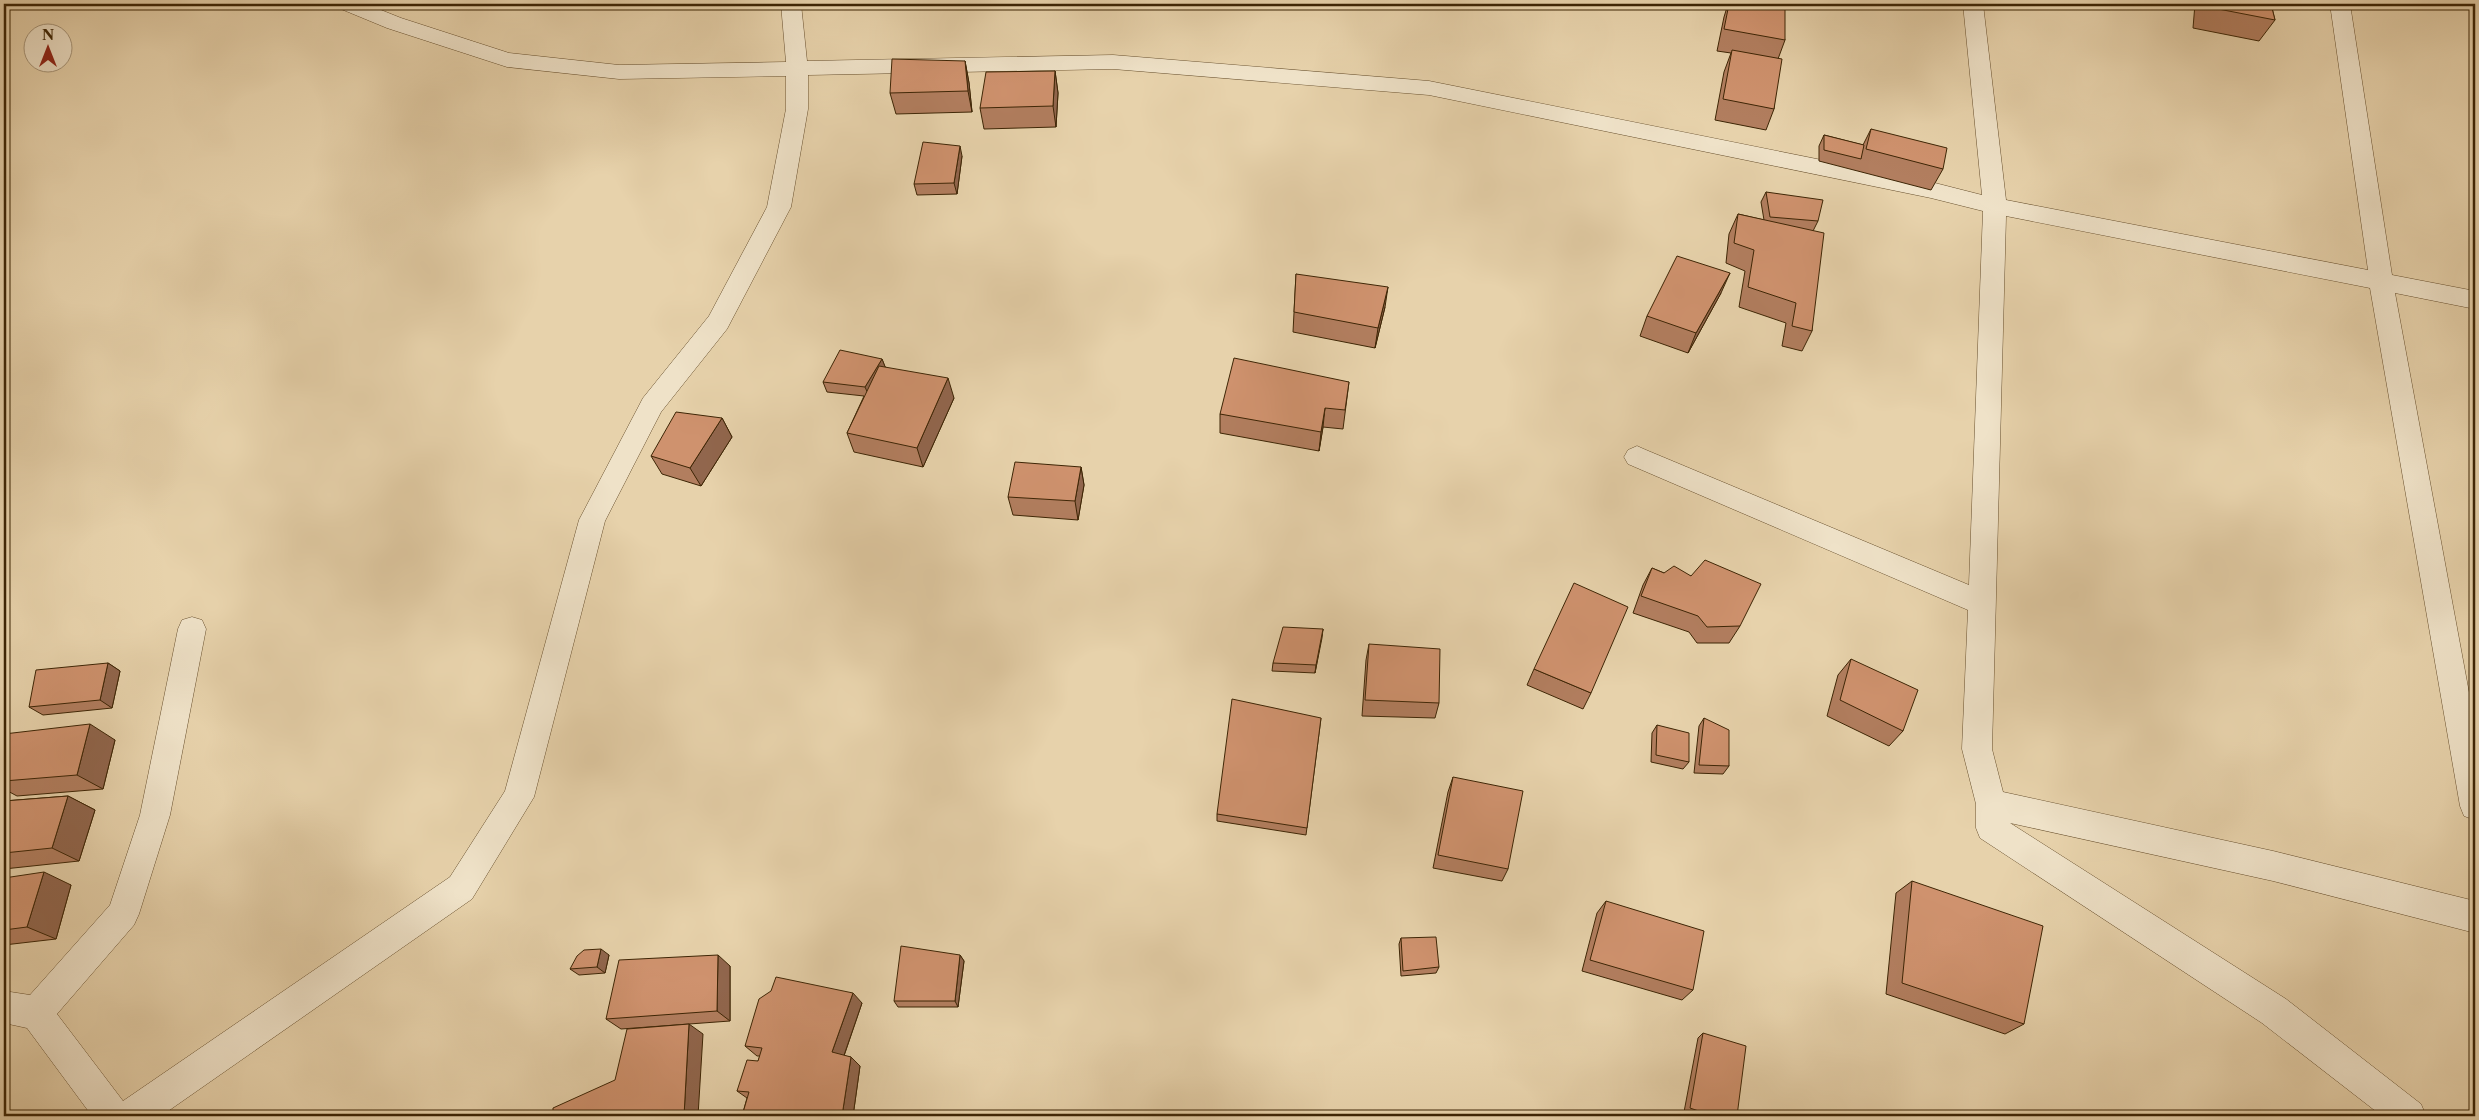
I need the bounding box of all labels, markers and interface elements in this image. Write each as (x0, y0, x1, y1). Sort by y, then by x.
north arrow (22, 22, 72, 72)
text: N (42, 26, 54, 44)

